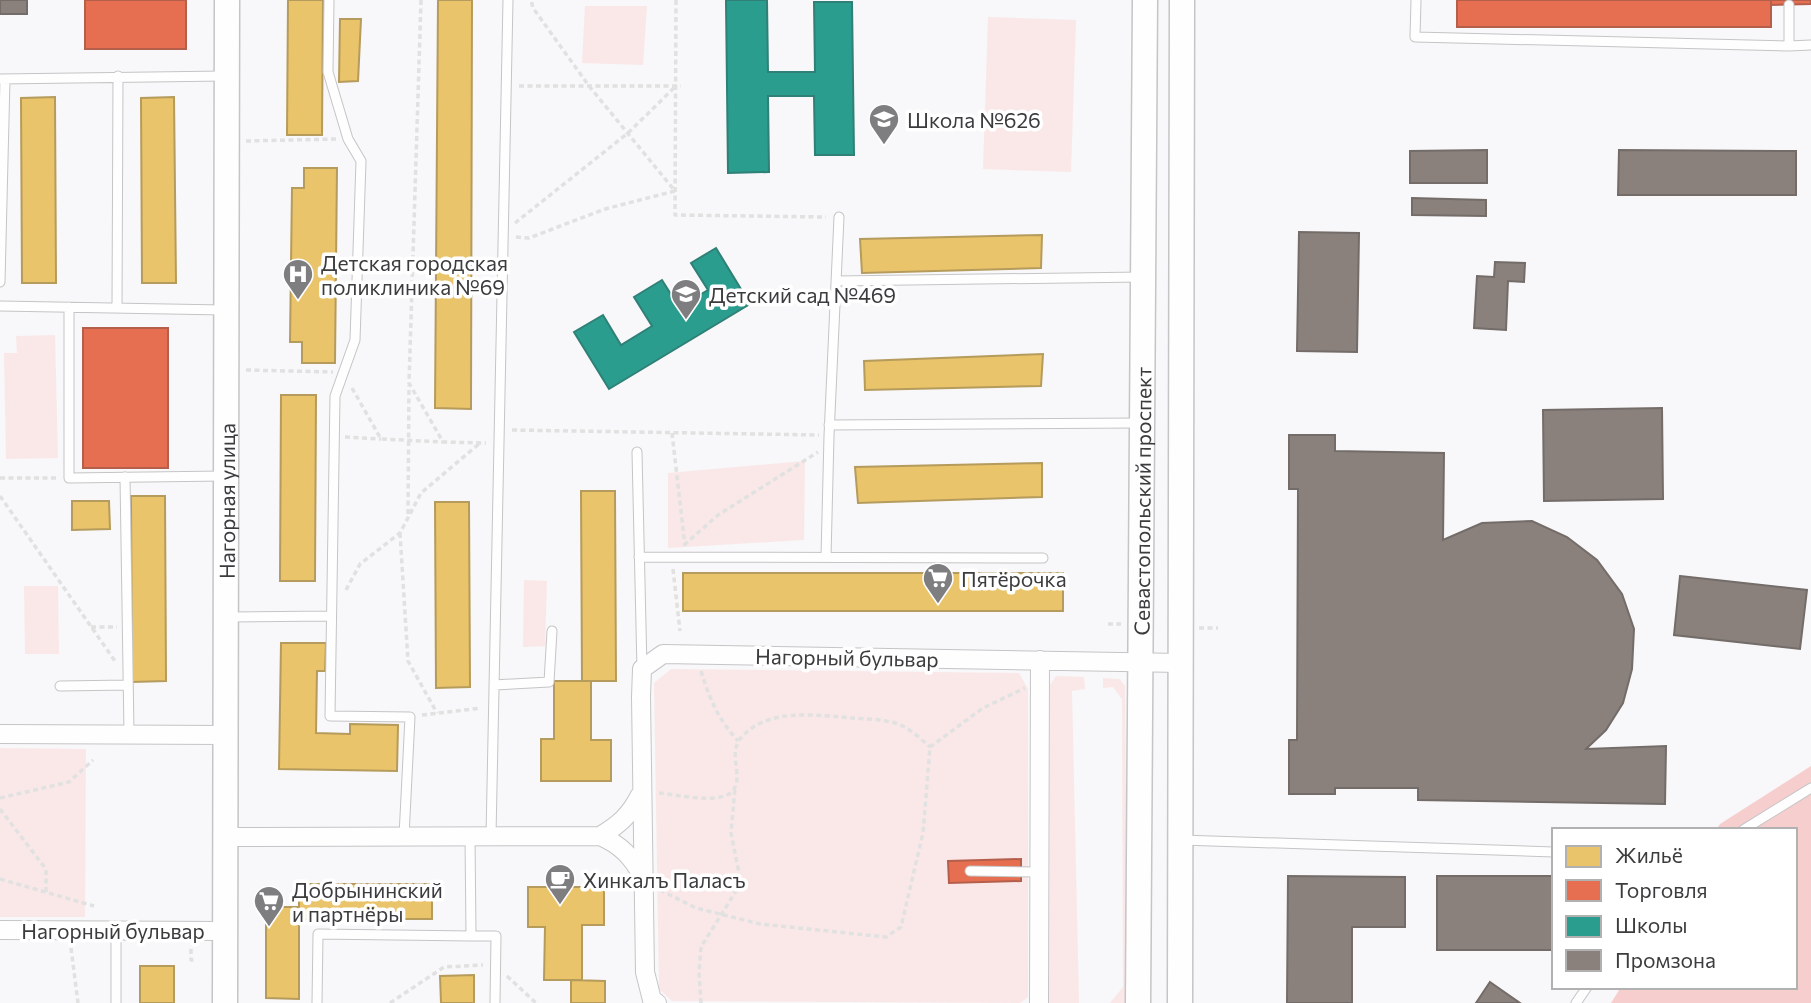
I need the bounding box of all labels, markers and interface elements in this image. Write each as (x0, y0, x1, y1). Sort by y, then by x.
school or university icon: Школа №626 (867, 102, 901, 146)
place label: Школа №626 (907, 107, 1041, 132)
place label: Детская городская поликлиника №69 (321, 250, 508, 299)
hospital icon: Детская городская поликлиника №69 (281, 257, 315, 301)
school or university icon: Детский сад №469 (669, 277, 703, 321)
place label: Детский сад №469 (709, 282, 896, 307)
street label: Севастопольский проспект (1128, 366, 1155, 635)
street label: Нагорная улица (213, 423, 239, 579)
supermarket icon: Пятёрочка (921, 561, 955, 605)
place label: Пятёрочка (961, 566, 1067, 591)
street label: Нагорный бульвар (755, 643, 939, 671)
legend (1552, 828, 1797, 989)
text: Жильё (1615, 842, 1683, 867)
cafe icon: Хинкалъ Паласъ (543, 862, 577, 906)
place label: Хинкалъ Паласъ (583, 867, 746, 892)
place label: Добрынинский и партнёры (292, 877, 443, 926)
text: Торговля (1615, 877, 1708, 902)
supermarket icon: Добрынинский и партнёры (252, 884, 286, 928)
text: Школы (1615, 912, 1687, 937)
street label: Нагорный бульвар (21, 918, 205, 943)
text: Промзона (1615, 947, 1716, 972)

